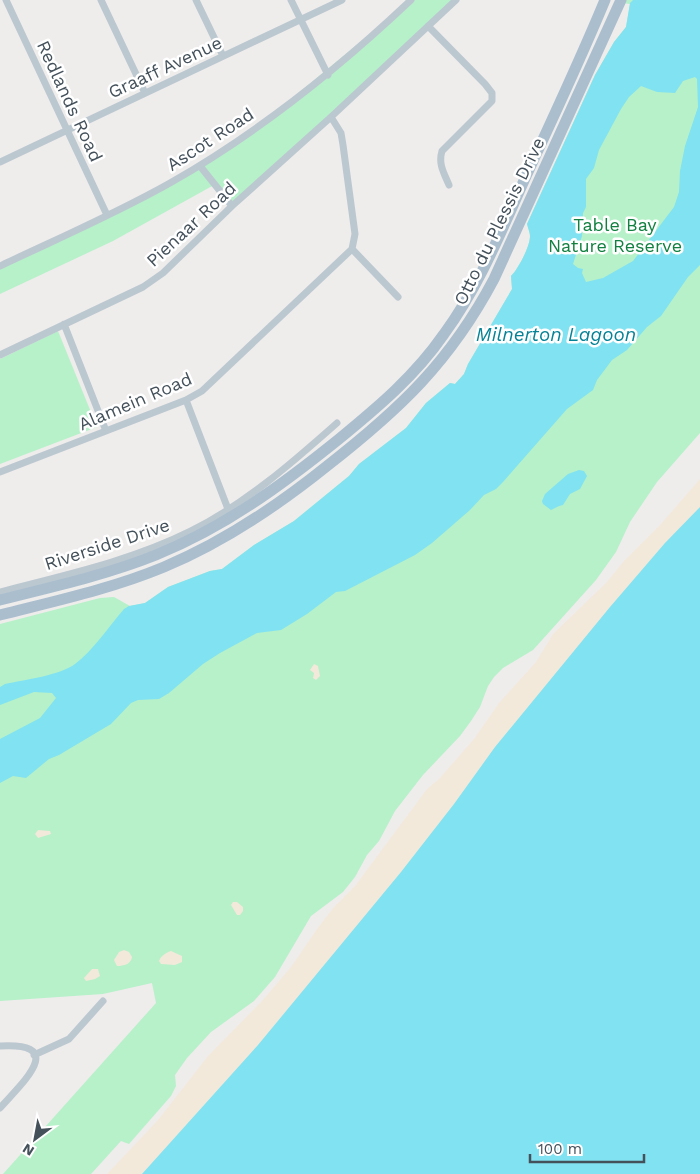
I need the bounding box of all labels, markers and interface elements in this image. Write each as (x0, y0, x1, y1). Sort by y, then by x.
street label: Graaff Avenue (105, 32, 225, 102)
street label: Redlands Road (33, 37, 107, 165)
street label: Ascot Road (163, 103, 257, 175)
street label: Otto du Plessis Drive (449, 134, 549, 308)
street label: Pienaar Road (142, 177, 240, 271)
park label: Table Bay Nature Reserve (548, 214, 682, 256)
water label: Milnerton Lagoon (476, 323, 636, 346)
street label: Alamein Road (75, 368, 195, 434)
street label: Riverside Drive (42, 514, 172, 574)
north arrow (10, 1114, 60, 1164)
scale bar (530, 1132, 644, 1164)
text: N (19, 1140, 37, 1160)
text: 100 m (538, 1140, 582, 1158)

